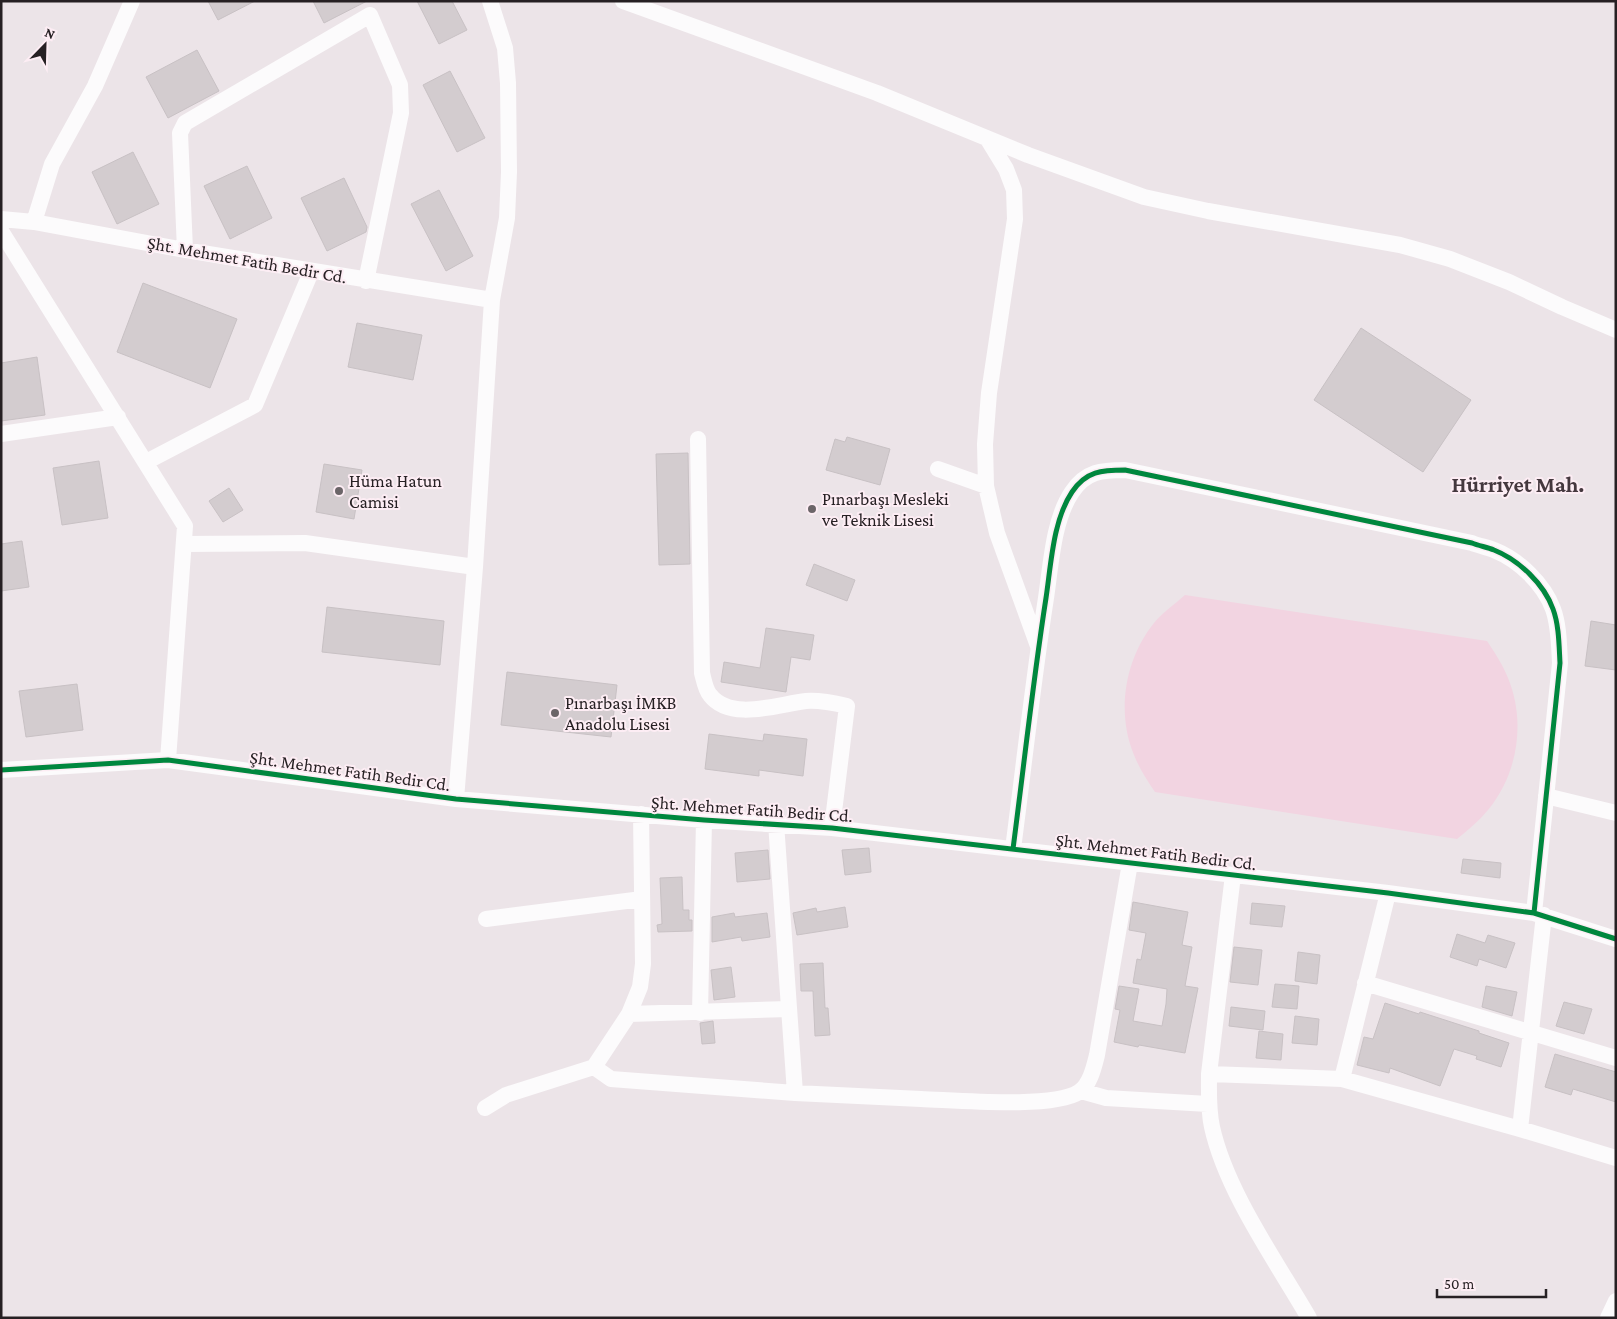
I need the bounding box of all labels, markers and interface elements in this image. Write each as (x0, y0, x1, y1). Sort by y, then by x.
north arrow (20, 20, 70, 70)
text: N (43, 24, 58, 42)
street label: Şht. Mehmet Fatih Bedir Cd. (146, 233, 348, 287)
place label: Hüma Hatun Camisi (349, 471, 442, 512)
district label: Hürriyet Mah. (1452, 472, 1584, 497)
marker: Hüma Hatun Camisi (333, 485, 345, 497)
place label: Pınarbaşı Mesleki ve Teknik Lisesi (821, 489, 949, 530)
marker: Pınarbaşı Mesleki ve Teknik Lisesi (806, 503, 818, 515)
place label: Pınarbaşı İMKB Anadolu Lisesi (565, 693, 677, 734)
marker: Pınarbaşı İMKB Anadolu Lisesi (549, 707, 561, 719)
street label: Şht. Mehmet Fatih Bedir Cd. (249, 747, 451, 795)
street label: Şht. Mehmet Fatih Bedir Cd. (650, 792, 854, 826)
street label: Şht. Mehmet Fatih Bedir Cd. (1054, 830, 1258, 874)
scale bar (1437, 1266, 1546, 1298)
text: 50 m (1444, 1276, 1474, 1292)

